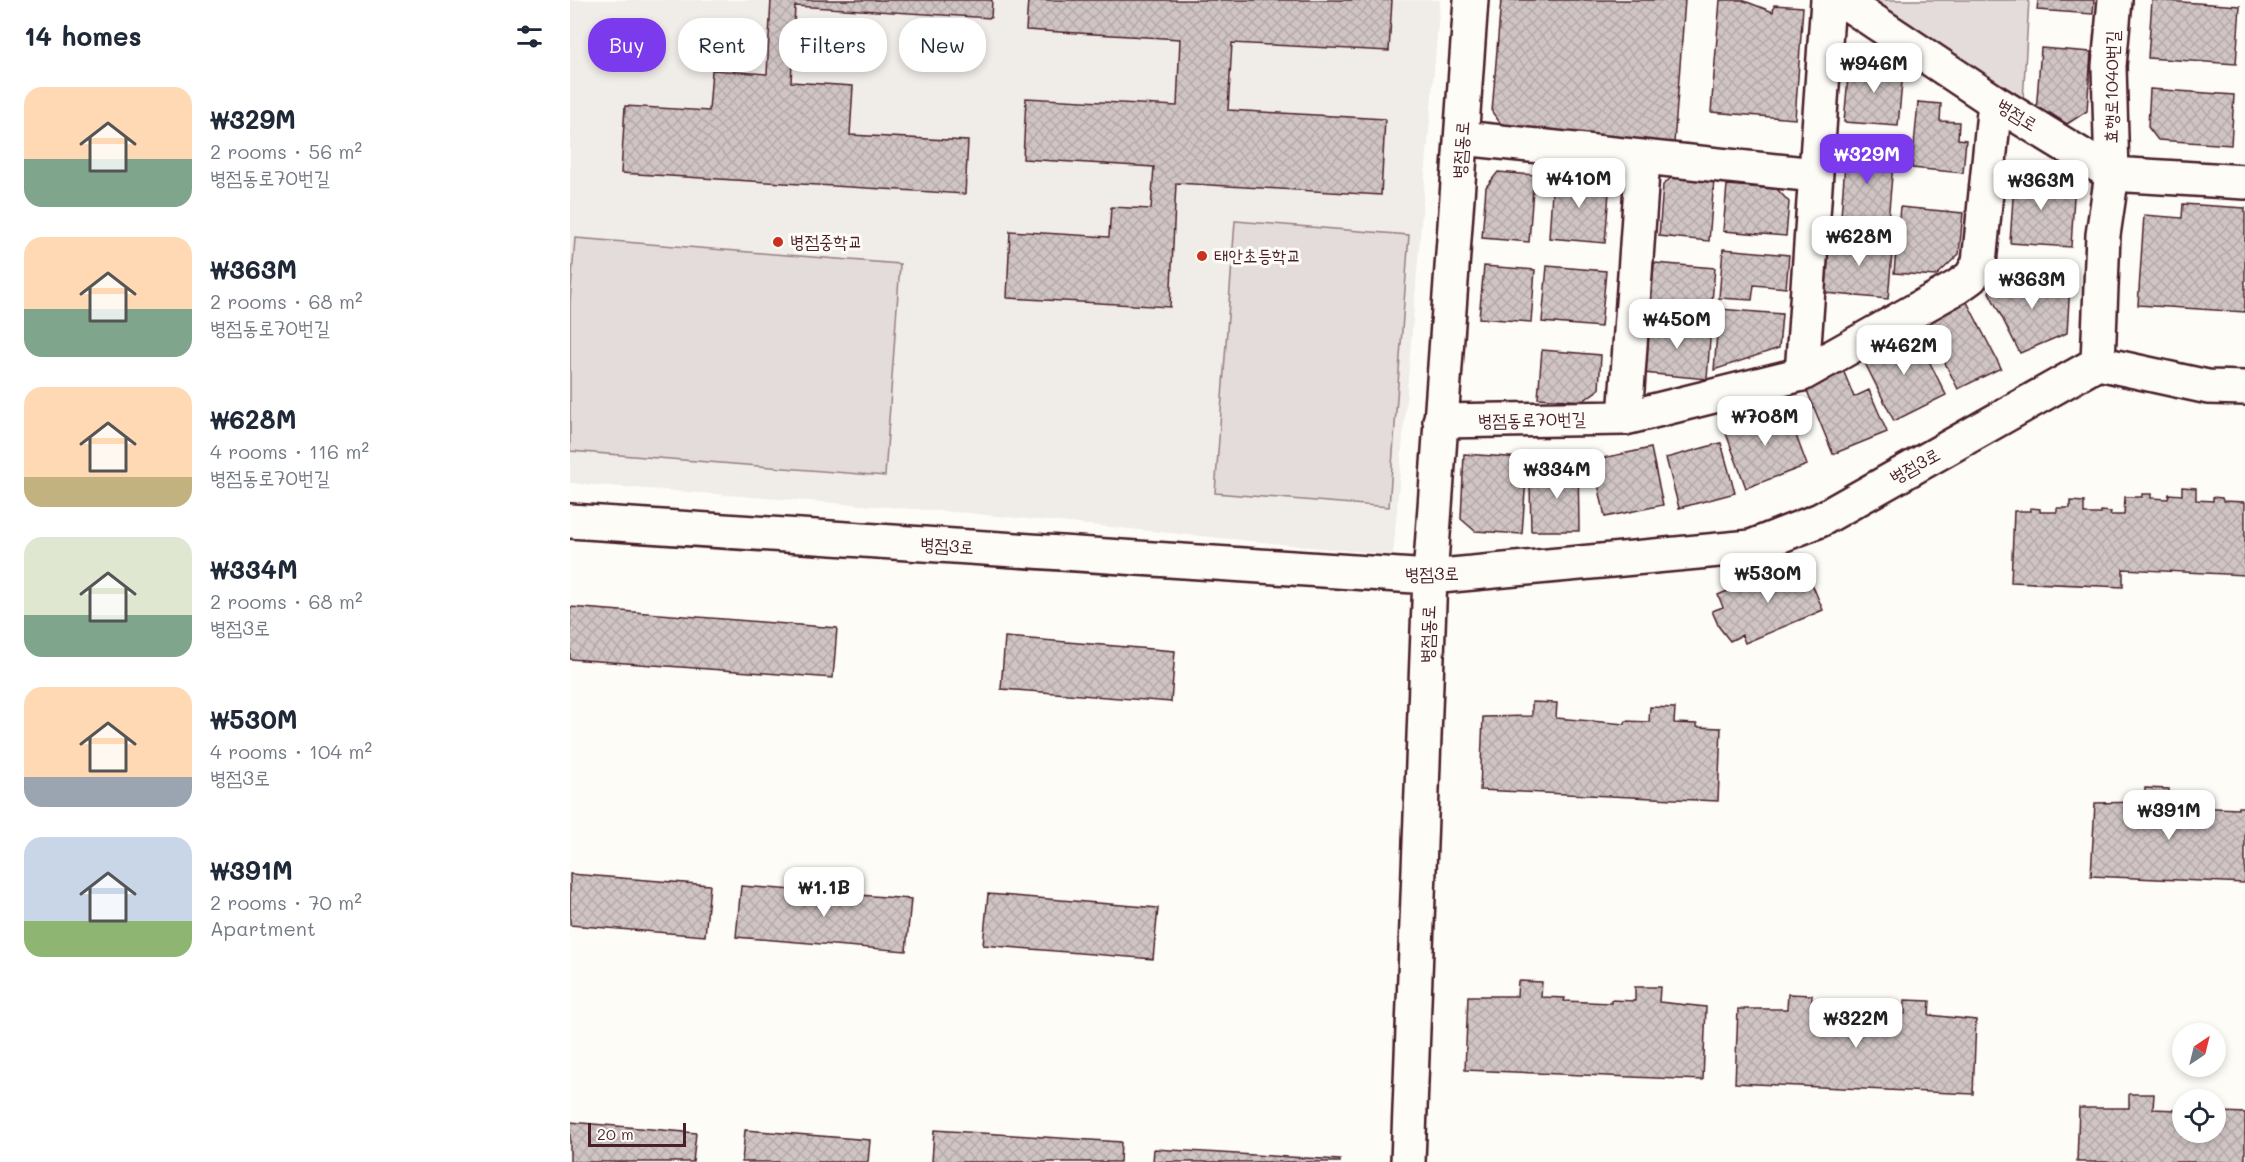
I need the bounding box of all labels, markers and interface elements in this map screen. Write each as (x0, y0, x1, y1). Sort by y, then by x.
chip: Buy (588, 18, 666, 72)
chip: Rent (678, 18, 767, 72)
chip: Filters (779, 18, 887, 72)
chip: New (899, 18, 986, 72)
text: 14 homes (24, 19, 142, 53)
icon: filters (513, 20, 546, 53)
street label: 효행로1040번길 (2098, 30, 2124, 144)
pin: ₩946M (1832, 43, 1916, 94)
text: ₩946M (1840, 49, 1908, 75)
street label: 병점로 (1993, 92, 2042, 136)
text: ₩329M (210, 102, 296, 136)
icon: home (72, 111, 144, 183)
street label: 병점동로 (1446, 120, 1474, 180)
pin: ₩329M (1825, 134, 1909, 185)
text: 2 rooms · 56 m² (210, 138, 362, 164)
text: ₩329M (1834, 140, 1900, 166)
pin: ₩410M (1537, 158, 1621, 209)
pin: ₩363M (1999, 160, 2083, 211)
text: 병점동로70번길 (210, 164, 330, 190)
text: ₩410M (1546, 164, 1612, 190)
text: ₩363M (2007, 166, 2075, 192)
pin: ₩628M (1817, 216, 1901, 267)
text: ₩628M (1826, 222, 1892, 248)
place label: 병점중학교 (790, 229, 862, 253)
marker: 병점중학교 (771, 235, 785, 249)
place label: 태안초등학교 (1214, 243, 1301, 267)
marker: 태안초등학교 (1195, 249, 1209, 263)
text: ₩363M (210, 252, 297, 286)
pin: ₩363M (1990, 259, 2074, 310)
icon: home (72, 261, 144, 333)
text: ₩363M (1998, 265, 2066, 291)
text: 2 rooms · 68 m² (210, 288, 363, 314)
pin: ₩450M (1635, 299, 1719, 350)
text: ₩450M (1643, 305, 1711, 331)
text: 병점동로70번길 (210, 314, 330, 340)
pin: ₩462M (1862, 325, 1946, 376)
text: ₩462M (1870, 331, 1938, 357)
pin: ₩708M (1723, 396, 1807, 447)
text: ₩628M (210, 402, 297, 436)
text: ₩708M (1731, 402, 1799, 428)
street label: 병점동로70번길 (1478, 406, 1587, 432)
icon: home (72, 411, 144, 483)
text: 4 rooms · 116 m² (210, 438, 369, 464)
street label: 병점3로 (1885, 442, 1944, 489)
pin: ₩334M (1515, 449, 1599, 500)
text: ₩334M (1523, 455, 1591, 481)
text: 병점동로70번길 (210, 464, 330, 490)
street label: 병점3로 (919, 531, 975, 559)
text: ₩334M (210, 552, 298, 586)
pin: ₩530M (1726, 553, 1810, 604)
text: ₩530M (1734, 559, 1802, 585)
icon: home (72, 561, 144, 633)
street label: 병점3로 (1405, 561, 1459, 585)
text: 2 rooms · 68 m² (210, 588, 363, 614)
street label: 병점동로 (1414, 605, 1440, 663)
text: 병점3로 (210, 614, 270, 640)
text: ₩530M (210, 702, 298, 736)
icon: home (72, 711, 144, 783)
text: 4 rooms · 104 m² (210, 738, 372, 764)
text: 병점3로 (210, 764, 270, 790)
pin: ₩391M (2127, 790, 2211, 841)
text: ₩391M (2137, 796, 2201, 822)
text: ₩391M (210, 853, 293, 887)
icon: home (72, 861, 144, 933)
pin: ₩1.1B (782, 867, 866, 918)
text: ₩1.1B (798, 873, 850, 899)
text: 2 rooms · 70 m² (210, 889, 362, 915)
text: Apartment (210, 915, 316, 941)
pin: ₩322M (1814, 998, 1898, 1049)
text: ₩322M (1823, 1004, 1889, 1030)
north arrow (2172, 1023, 2226, 1077)
map controls (2172, 1023, 2226, 1143)
button: locate (2172, 1089, 2226, 1143)
scale bar (588, 1120, 686, 1148)
text: 20 m (597, 1123, 634, 1144)

